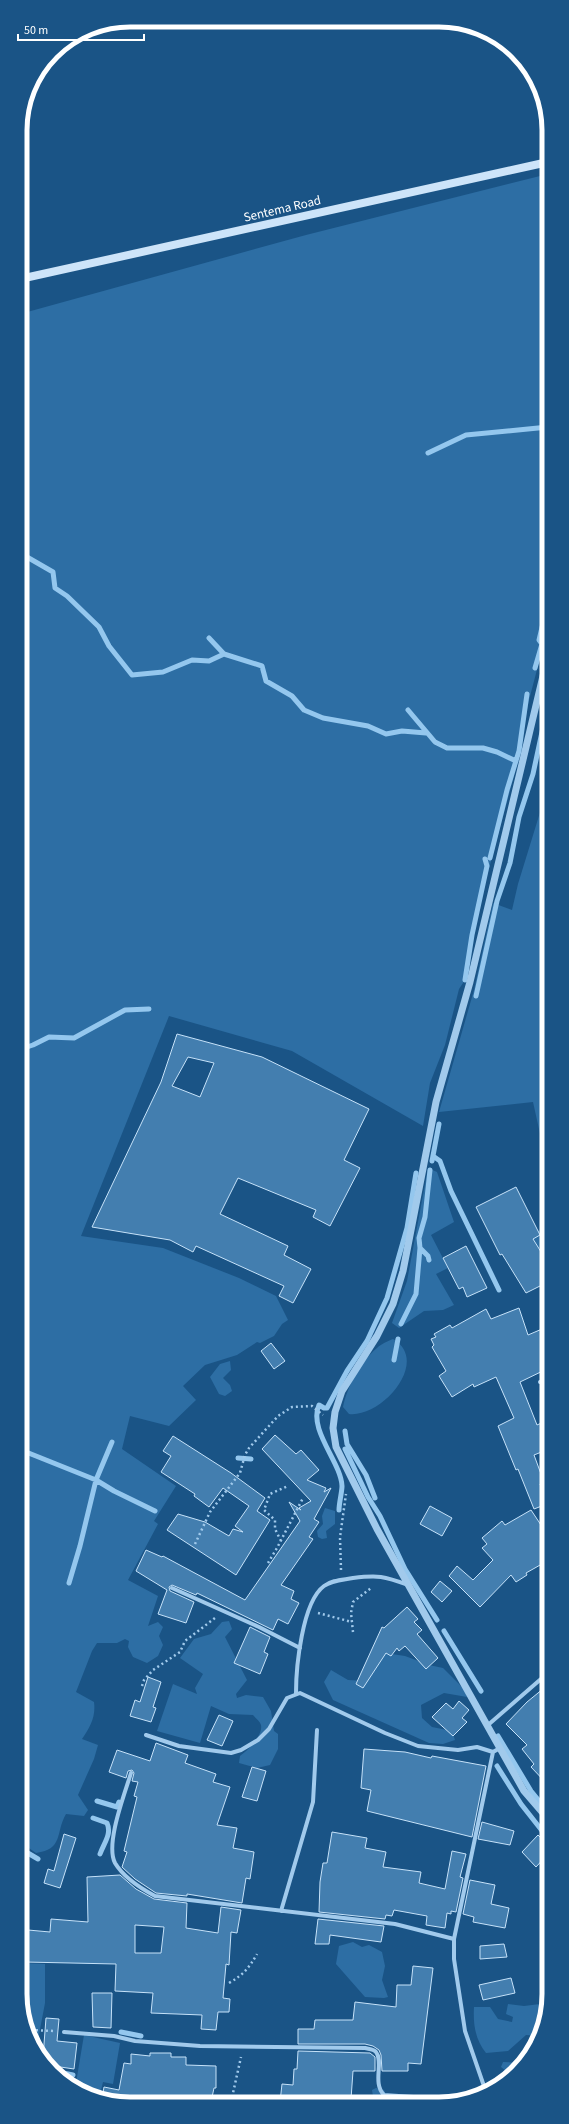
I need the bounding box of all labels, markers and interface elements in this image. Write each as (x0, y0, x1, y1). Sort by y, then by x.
scale bar (18, 16, 144, 42)
text: 50 m (24, 22, 48, 39)
street label: Sentema Road (242, 191, 323, 227)

